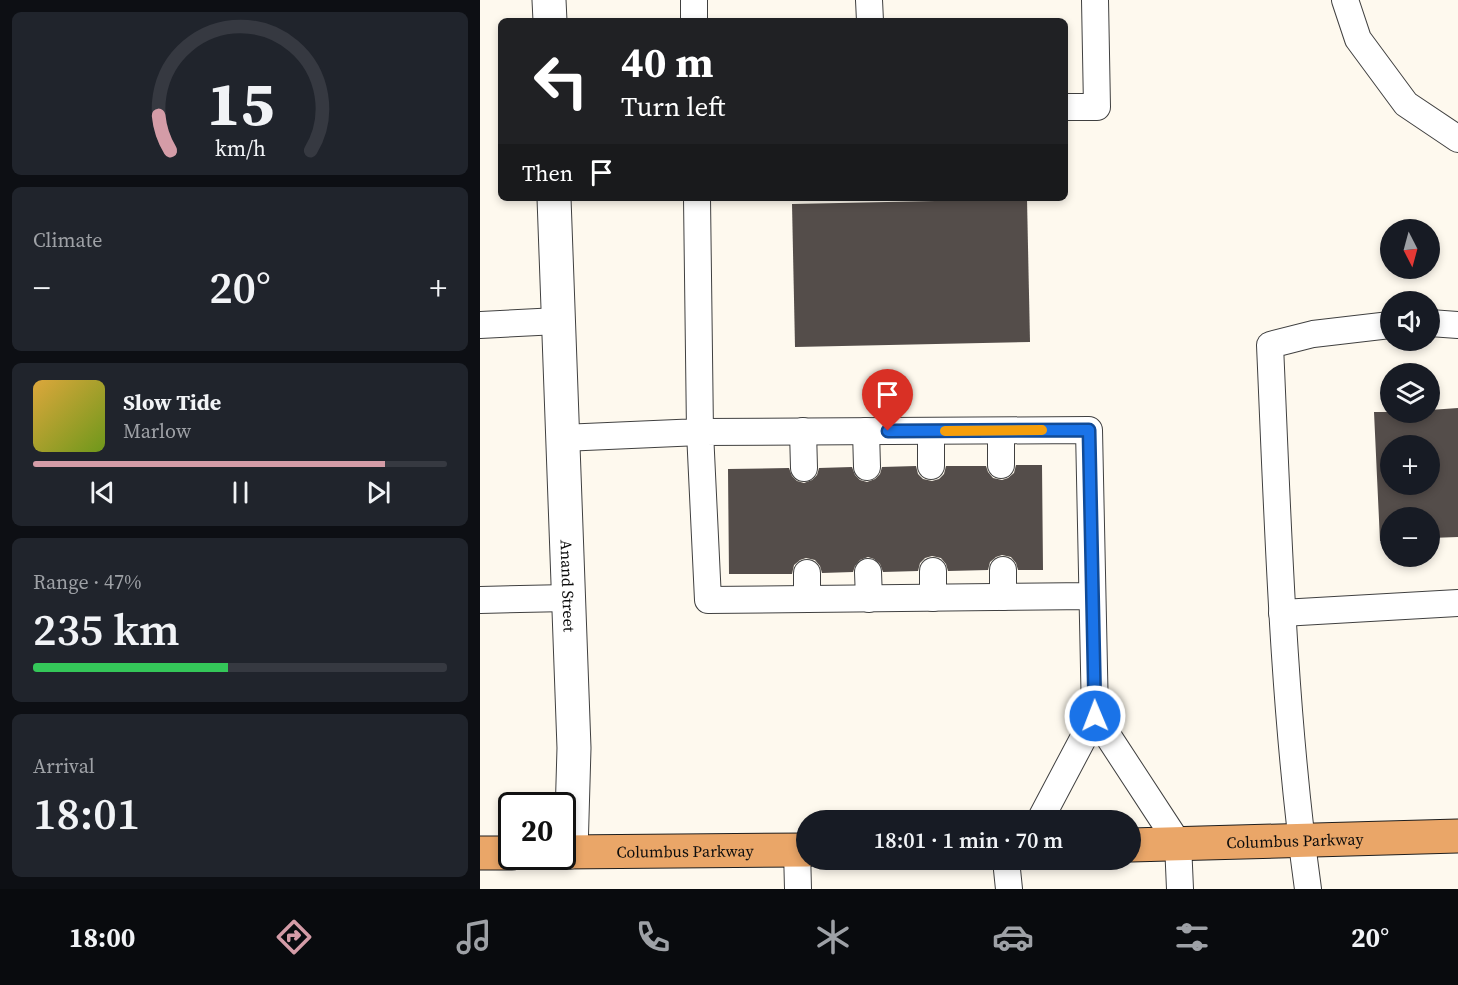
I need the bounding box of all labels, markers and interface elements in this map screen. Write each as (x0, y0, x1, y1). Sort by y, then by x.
text: 40 m (621, 33, 714, 91)
icon: left (522, 42, 600, 120)
text: 15 (206, 60, 274, 146)
text: Turn left (621, 88, 725, 125)
text: km/h (214, 134, 266, 163)
icon: arrive (585, 156, 618, 189)
text: Then (522, 158, 573, 188)
north arrow (1380, 219, 1440, 279)
map controls (1380, 219, 1440, 567)
text: Climate (33, 226, 102, 254)
text: 20° (209, 256, 271, 318)
text: − (33, 265, 51, 310)
text: + (430, 265, 447, 310)
button: sound (1380, 291, 1440, 351)
button: layers (1380, 363, 1440, 423)
pin (862, 369, 913, 431)
icon: arrive (871, 378, 904, 411)
text: Slow Tide (123, 387, 221, 417)
text: Marlow (123, 417, 191, 445)
button: + (1380, 435, 1440, 495)
icon: previous (86, 476, 119, 509)
icon: pause (224, 476, 257, 509)
icon: next (362, 476, 395, 509)
button: − (1380, 507, 1440, 567)
street label: Anand Street (555, 539, 581, 633)
text: Range · 47% (33, 568, 142, 596)
text: 235 km (33, 598, 180, 660)
position arrow (1063, 684, 1127, 748)
text: Arrival (33, 752, 95, 780)
text: 18:01 (33, 782, 140, 844)
speed limit sign: 20 (498, 792, 576, 870)
text: 18:01 · 1 min · 70 m (874, 825, 1063, 855)
street label: Columbus Parkway (1226, 828, 1365, 853)
street label: Columbus Parkway (616, 839, 754, 863)
icon: directions (273, 916, 315, 958)
icon: music (453, 916, 495, 958)
icon: phone (632, 916, 674, 958)
icon: climate (812, 916, 854, 958)
icon: car (992, 916, 1034, 958)
icon: filters (1171, 916, 1213, 958)
text: 18:00 (69, 919, 135, 956)
text: 20° (1351, 919, 1389, 956)

